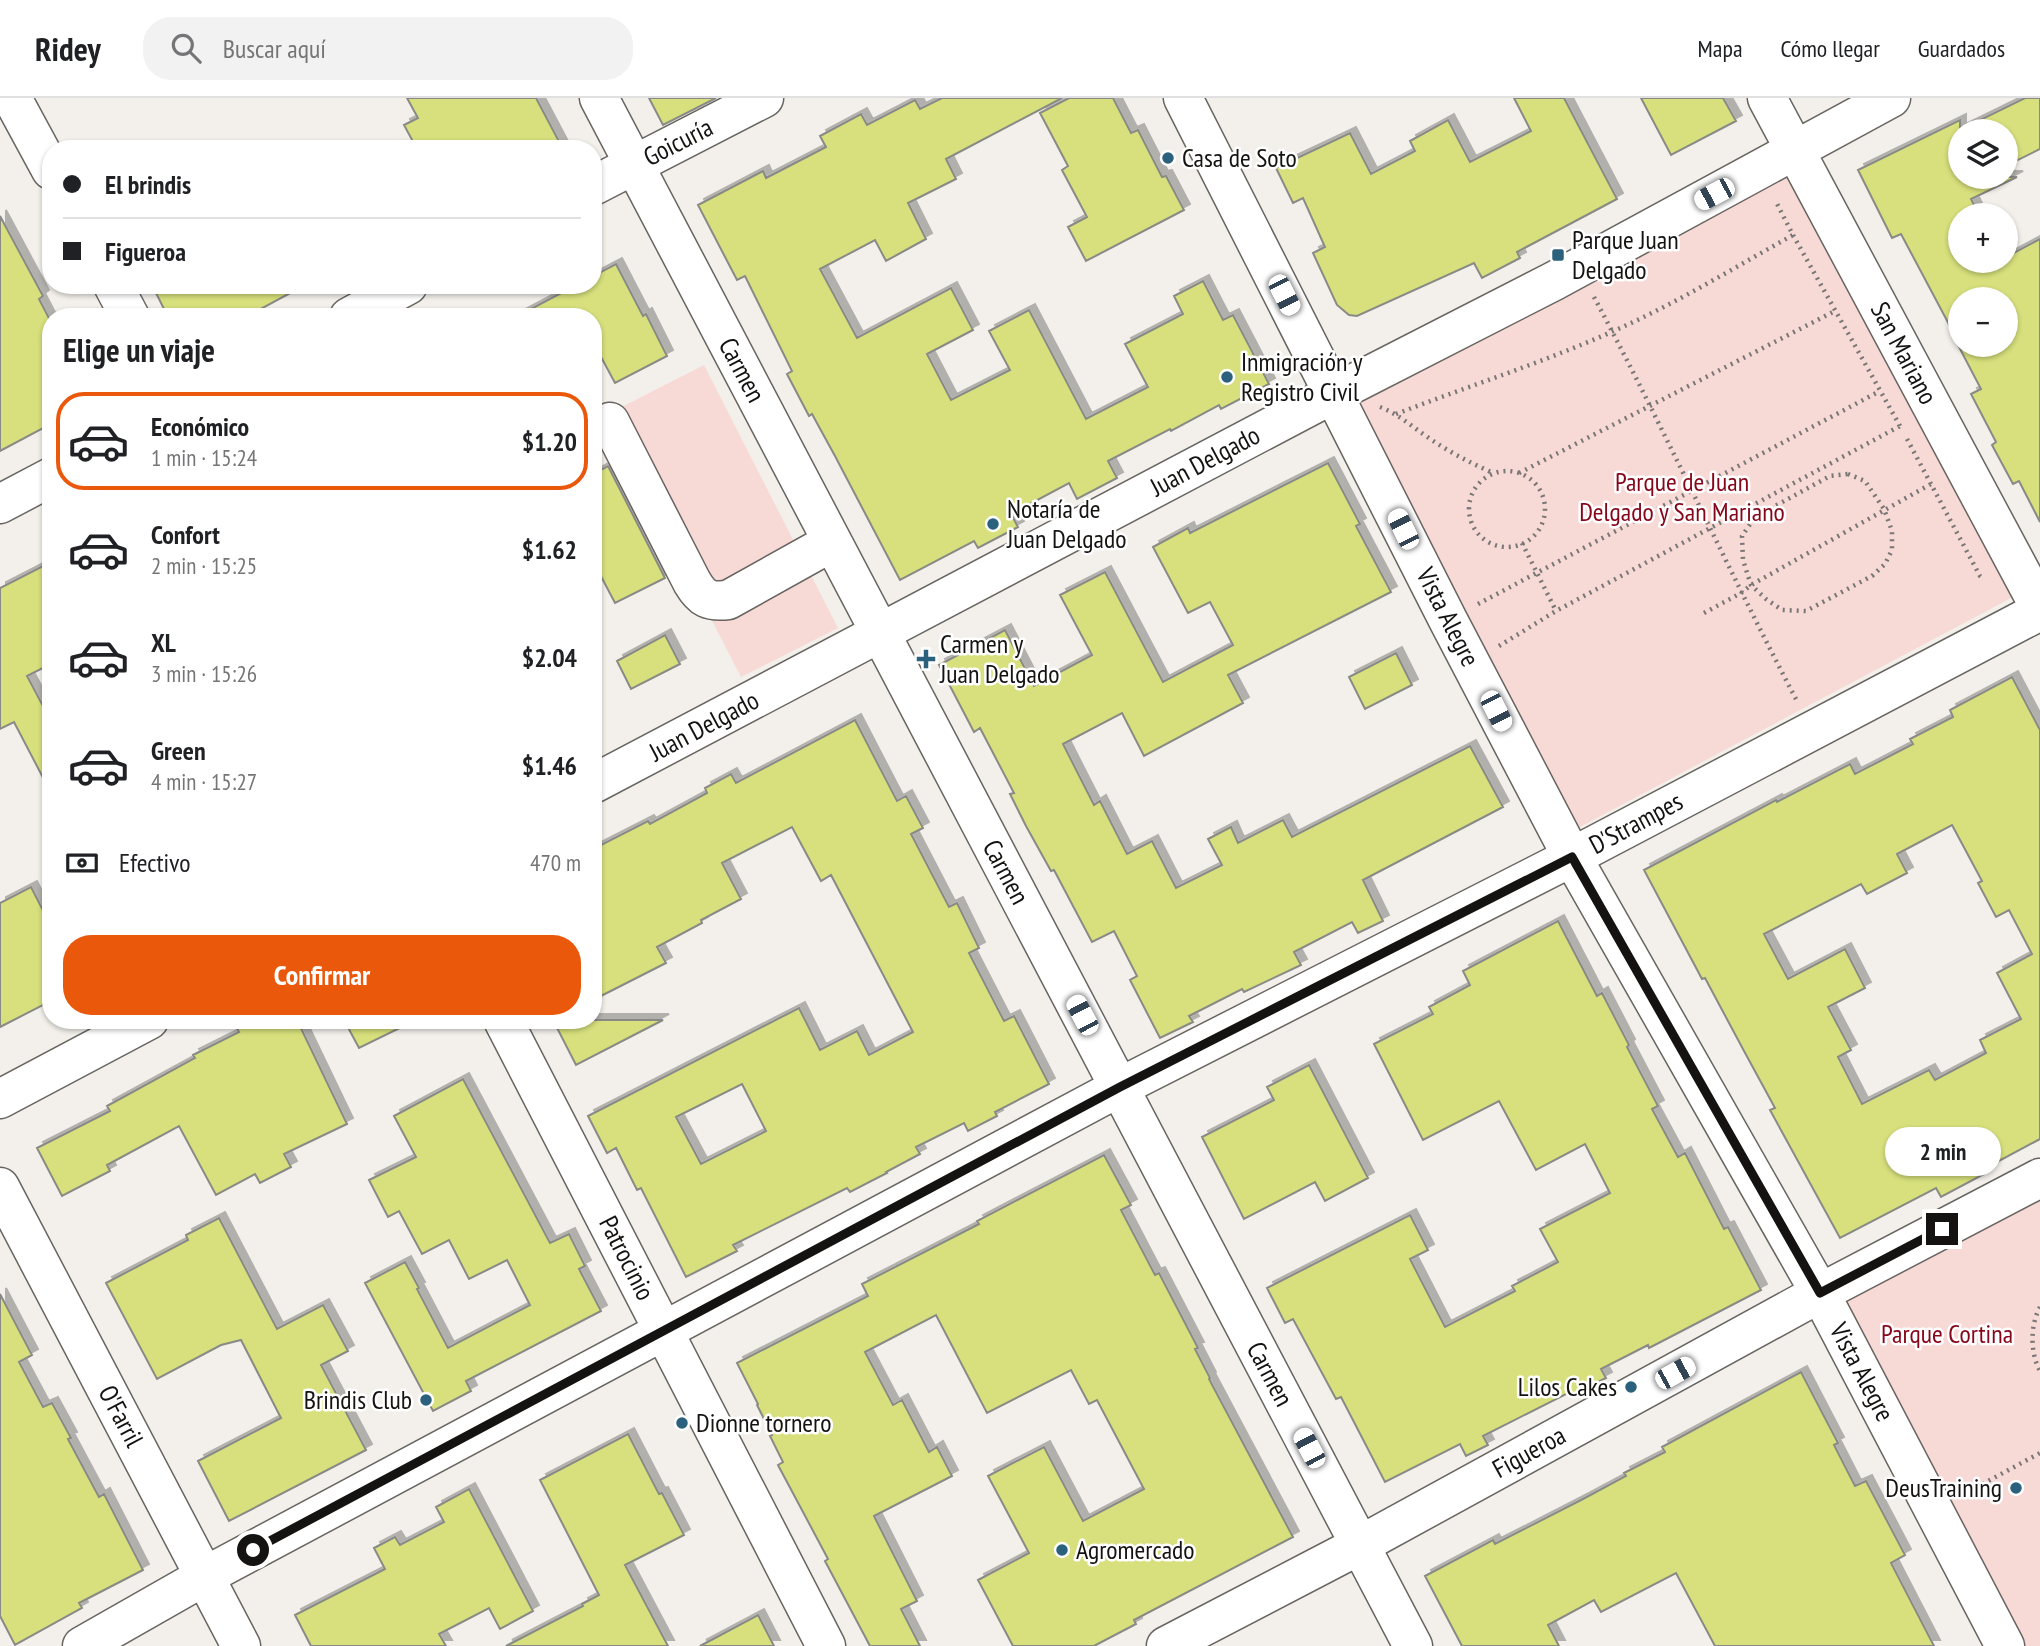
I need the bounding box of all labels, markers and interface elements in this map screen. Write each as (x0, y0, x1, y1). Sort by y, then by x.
search box (143, 17, 633, 80)
text: Ridey (35, 27, 101, 70)
icon: search (167, 29, 205, 67)
text: Buscar aquí (223, 32, 326, 65)
text: Mapa (1698, 33, 1743, 64)
text: Cómo llegar (1781, 33, 1880, 64)
text: Guardados (1918, 33, 2005, 64)
street label: Goicuría (638, 110, 718, 173)
map controls (1948, 119, 2018, 357)
button: layers (1948, 119, 2018, 189)
place label: Casa de Soto (1182, 141, 1297, 174)
marker: Casa de Soto (1160, 150, 1176, 166)
text: El brindis (105, 168, 191, 201)
car (1691, 175, 1738, 213)
button: + (1948, 203, 2018, 273)
place label: Parque Juan Delgado (1572, 223, 1679, 286)
text: Figueroa (105, 235, 186, 268)
marker: Parque Juan Delgado (1550, 247, 1566, 263)
car (1266, 272, 1303, 318)
button: − (1948, 287, 2018, 357)
street label: San Mariano (1864, 296, 1945, 410)
text: Elige un viaje (63, 329, 215, 371)
street label: Carmen (712, 332, 773, 408)
place label: Inmigración y Registro Civil (1241, 345, 1363, 408)
marker: Inmigración y Registro Civil (1219, 369, 1235, 385)
icon: car (67, 410, 130, 473)
text: Económico (151, 410, 249, 443)
street label: Juan Delgado (1143, 418, 1265, 504)
text: $1.20 (522, 425, 577, 458)
text: 1 min · 15:24 (151, 443, 257, 472)
park label: Parque de Juan Delgado y San Mariano (1579, 465, 1785, 528)
place label: Notaría de Juan Delgado (1006, 492, 1126, 555)
car (1385, 506, 1422, 552)
marker: Notaría de Juan Delgado (985, 516, 1001, 532)
icon: car (67, 518, 130, 581)
text: Confort (151, 518, 220, 551)
text: $1.62 (522, 533, 577, 566)
text: 2 min · 15:25 (151, 551, 257, 580)
street label: Vista Alegre (1409, 561, 1487, 672)
icon: car (67, 626, 130, 689)
text: XL (151, 626, 176, 659)
place label: Carmen y Juan Delgado (939, 627, 1059, 690)
text: $2.04 (522, 641, 577, 674)
marker: Carmen y Juan Delgado (918, 651, 934, 667)
text: 3 min · 15:26 (151, 659, 257, 688)
street label: Juan Delgado (642, 683, 764, 769)
car (1478, 688, 1515, 734)
icon: car (67, 734, 130, 797)
text: Green (151, 734, 206, 767)
text: $1.46 (522, 749, 577, 782)
text: 4 min · 15:27 (151, 767, 257, 796)
street label: D'Strampes (1583, 784, 1688, 861)
street label: Carmen (976, 834, 1037, 910)
icon: cash (63, 844, 101, 882)
text: Efectivo (119, 846, 191, 879)
text: 470 m (530, 848, 581, 877)
button: Confirmar (63, 935, 581, 1015)
car (1063, 992, 1102, 1038)
callout: 2 min (1884, 1128, 2000, 1176)
text: 2 min (1920, 1137, 1966, 1166)
street label: Patrocinio (592, 1210, 663, 1305)
route end (1926, 1213, 1958, 1245)
street label: Vista Alegre (1822, 1316, 1902, 1427)
park label: Parque Cortina (1881, 1317, 2013, 1350)
street label: Carmen (1240, 1336, 1301, 1412)
car (1652, 1354, 1699, 1392)
place label: Lilos Cakes (1518, 1370, 1617, 1403)
street label: O'Farril (92, 1379, 151, 1452)
marker: Lilos Cakes (1623, 1379, 1639, 1395)
place label: Brindis Club (304, 1383, 412, 1416)
marker: Brindis Club (418, 1392, 434, 1408)
place label: Dionne tornero (696, 1406, 831, 1439)
marker: Dionne tornero (674, 1415, 690, 1431)
street label: Figueroa (1486, 1418, 1571, 1485)
car (1290, 1425, 1329, 1471)
place label: DeusTraining (1885, 1471, 2002, 1504)
marker: DeusTraining (2008, 1480, 2024, 1496)
place label: Agromercado (1076, 1533, 1195, 1566)
route start (237, 1534, 269, 1566)
marker: Agromercado (1054, 1542, 1070, 1558)

